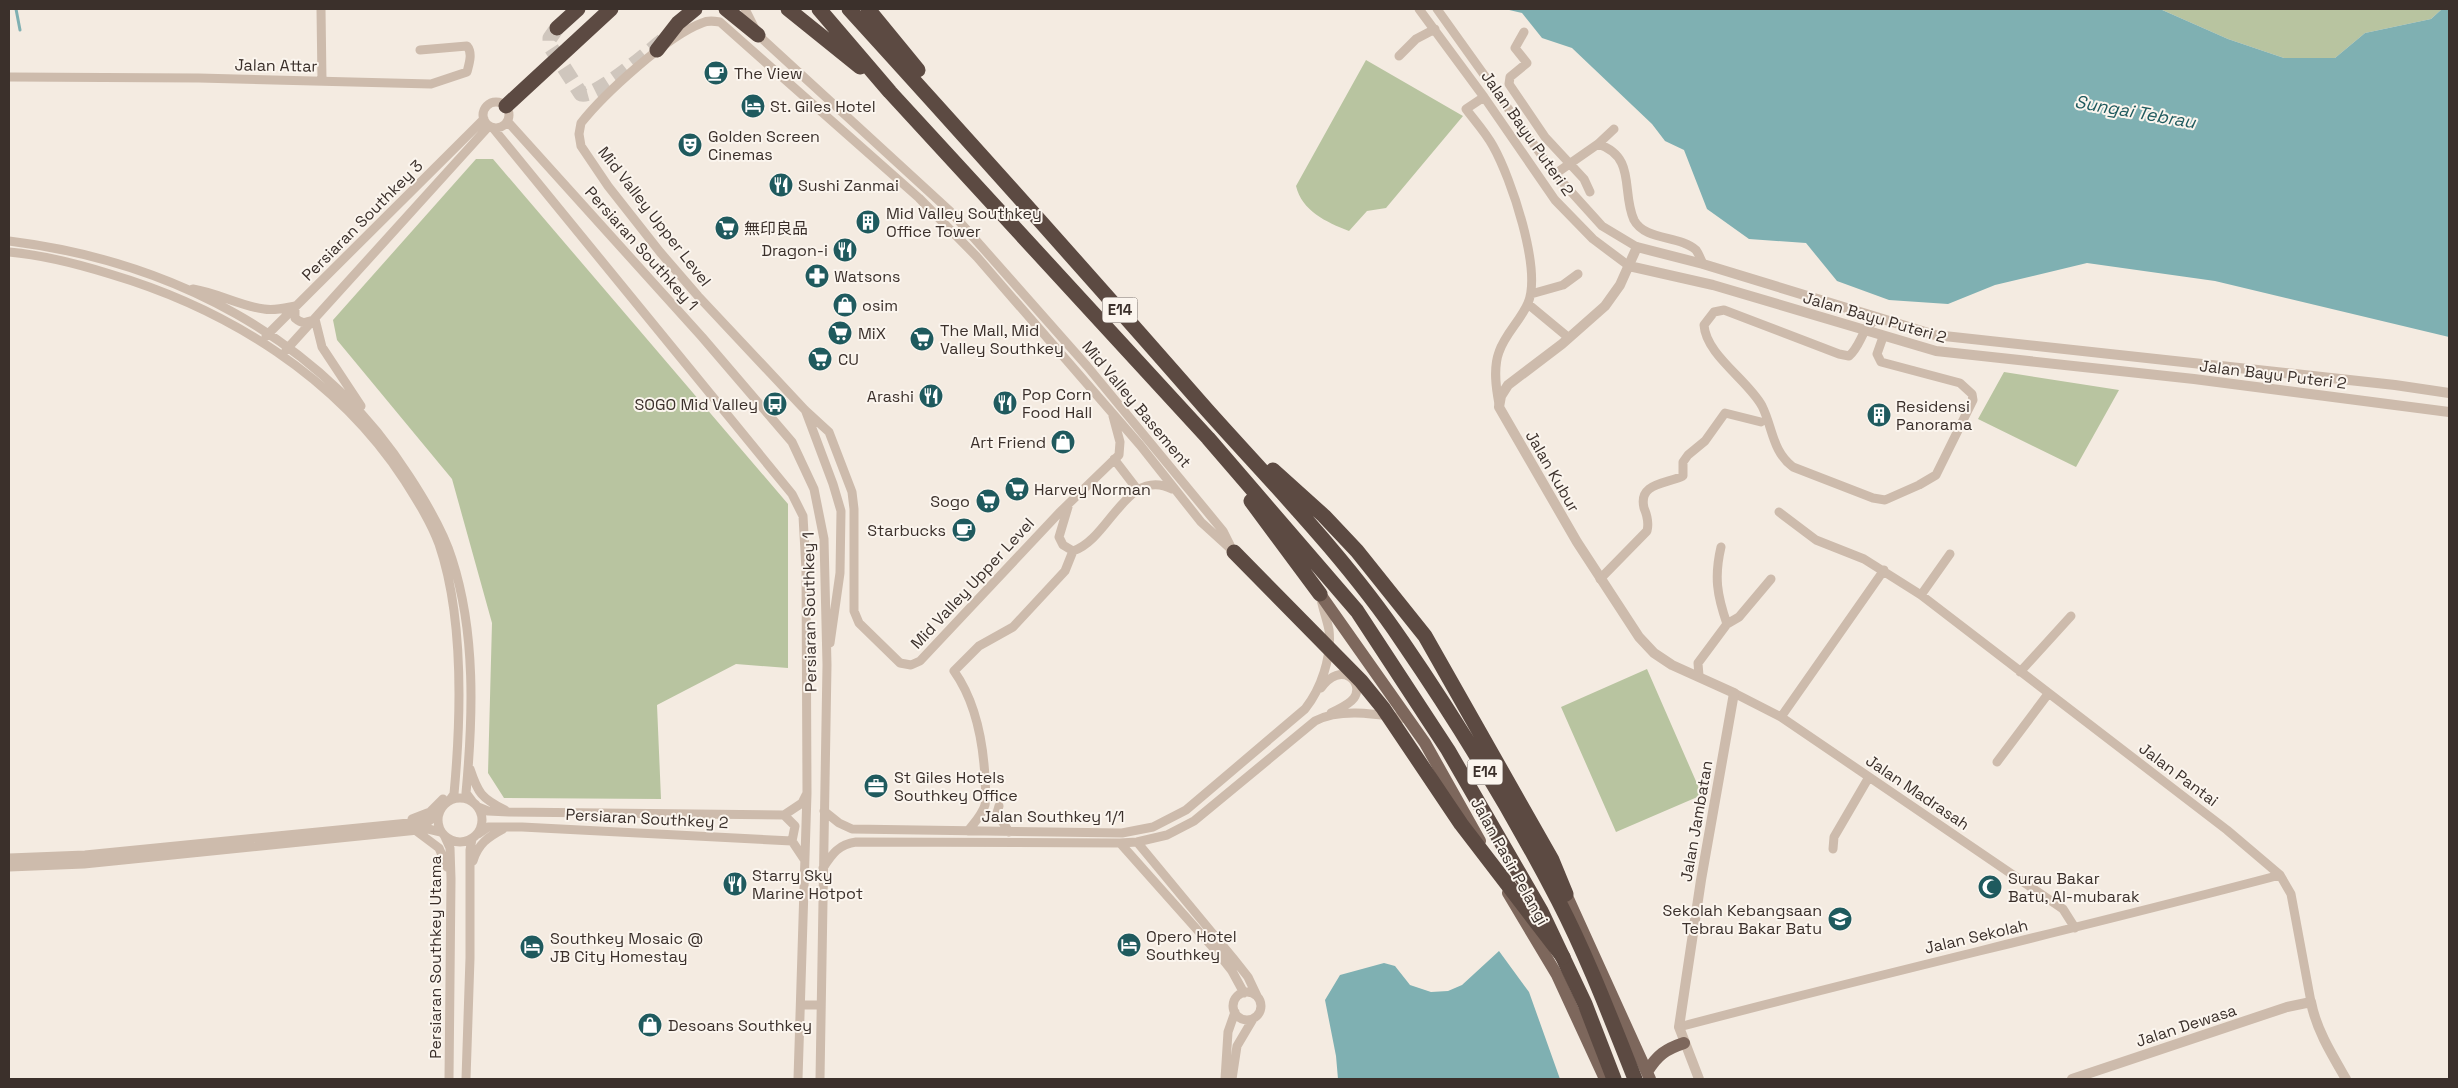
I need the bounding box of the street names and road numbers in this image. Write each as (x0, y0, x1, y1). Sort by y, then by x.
street label: Jalan Attar (234, 54, 318, 77)
street label: Jalan Bayu Puteri 2 (1476, 67, 1579, 200)
street label: Mid Valley Upper Level (593, 142, 716, 291)
street label: Persiaran Southkey 3 (297, 155, 427, 285)
street label: Persiaran Southkey 1 (580, 182, 703, 315)
street label: Jalan Bayu Puteri 2 (1801, 287, 1949, 348)
road number: E14 (1102, 298, 1138, 322)
street label: Mid Valley Basement (1077, 336, 1196, 472)
street label: Jalan Bayu Puteri 2 (2198, 355, 2348, 394)
street label: Jalan Kubur (1521, 427, 1584, 516)
street label: Mid Valley Upper Level (906, 513, 1039, 653)
street label: Persiaran Southkey 1 (798, 532, 821, 692)
street label: Jalan Pantai (2135, 738, 2223, 811)
street label: Jalan Madrasah (1862, 750, 1974, 835)
street label: Jalan Jambatan (1675, 759, 1717, 883)
road number: E14 (1468, 760, 1502, 784)
street label: Jalan Pasir Pelangi (1466, 794, 1553, 929)
street label: Persiaran Southkey 2 (565, 804, 729, 833)
street label: Jalan Southkey 1/1 (982, 806, 1124, 827)
street label: Persiaran Southkey Utama (425, 855, 446, 1059)
street label: Jalan Sekolah (1922, 914, 2030, 959)
street label: Jalan Dewasa (2133, 999, 2239, 1052)

